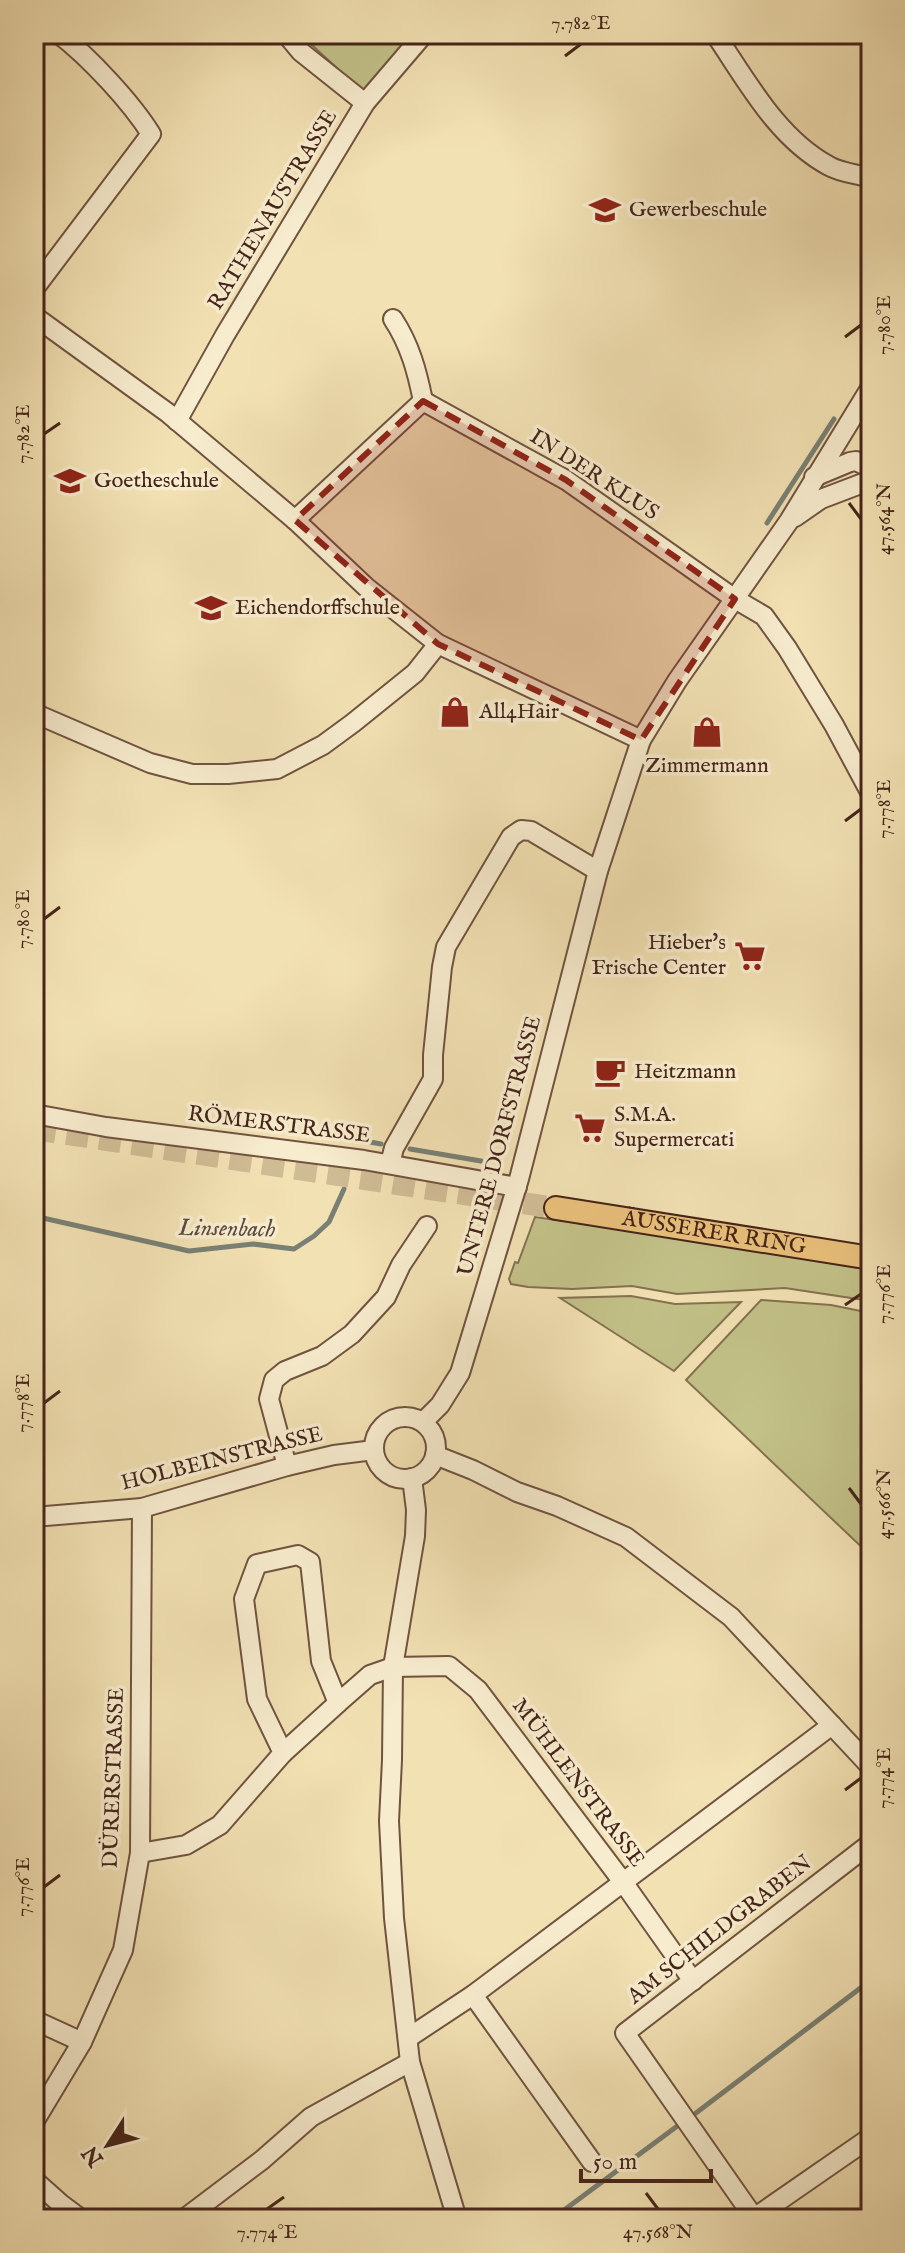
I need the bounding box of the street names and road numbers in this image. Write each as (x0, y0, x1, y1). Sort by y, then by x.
street label: RATHENAUSTRASSE (202, 105, 344, 315)
street label: IN DER KLUS (524, 423, 664, 527)
street label: UNTERE DORFSTRASSE (452, 1013, 548, 1279)
street label: RÖMERSTRASSE (186, 1100, 372, 1150)
street label: ÄUSSERER RING (619, 1205, 809, 1262)
street label: HOLBEINSTRASSE (118, 1420, 326, 1498)
street label: DÜRERSTRASSE (97, 1687, 131, 1869)
street label: MÜHLENSTRASSE (505, 1693, 651, 1873)
street label: AM SCHILDGRABEN (621, 1849, 818, 2011)

